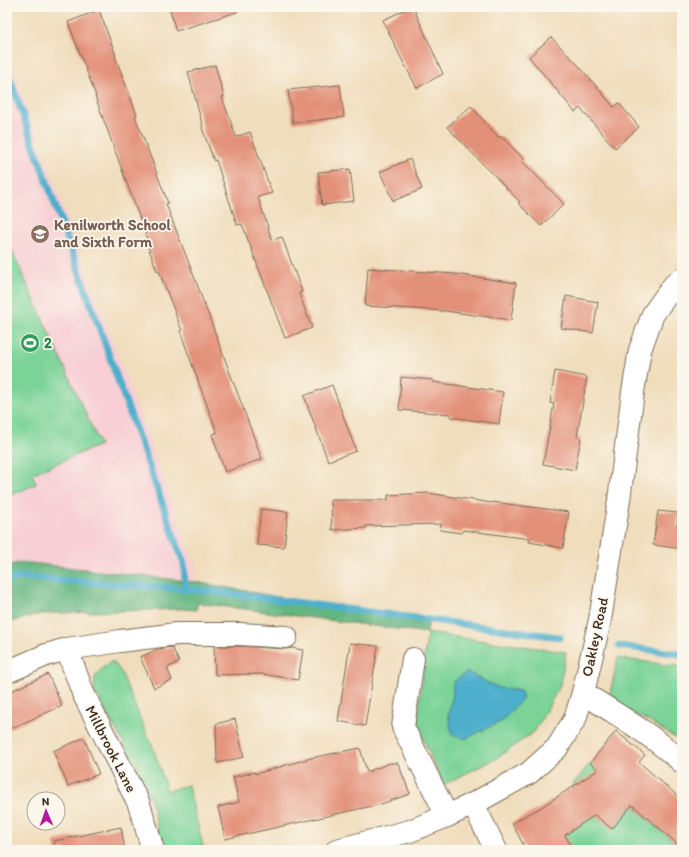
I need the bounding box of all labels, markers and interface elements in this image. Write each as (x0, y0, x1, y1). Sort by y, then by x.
place label: Kenilworth School and Sixth Form (54, 216, 171, 251)
school or university icon: Kenilworth School and Sixth Form (29, 223, 51, 245)
sports icon: 2 (19, 332, 41, 354)
place label: 2 (44, 334, 52, 352)
street label: Oakley Road (578, 595, 612, 678)
street label: Millbrook Lane (81, 702, 141, 796)
north arrow (26, 791, 66, 831)
text: N (42, 795, 50, 808)

